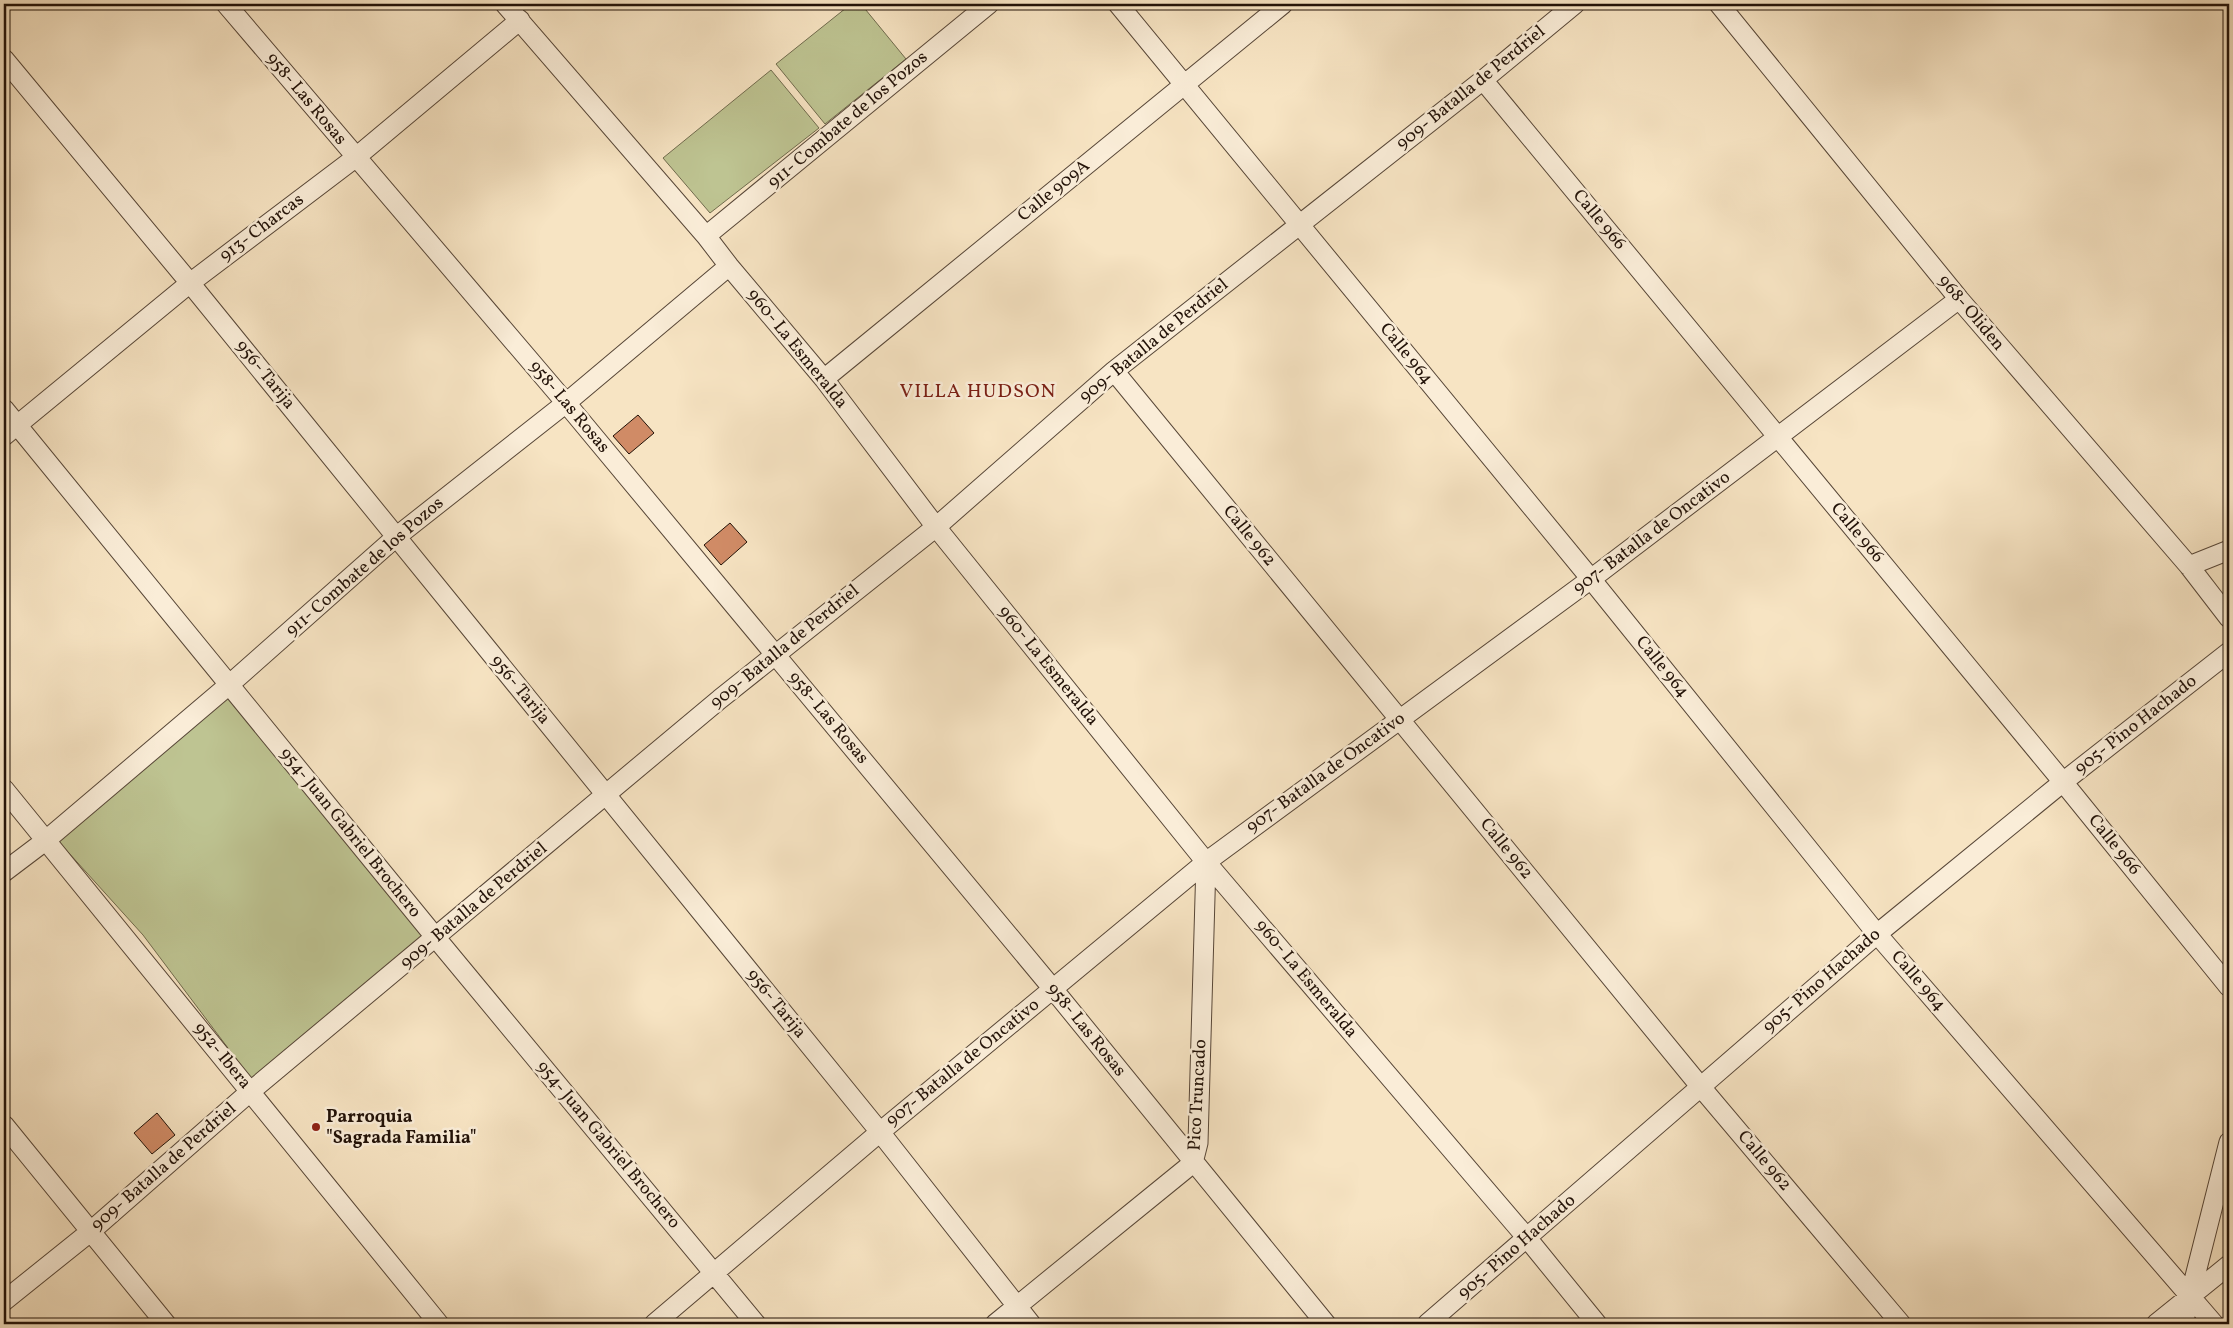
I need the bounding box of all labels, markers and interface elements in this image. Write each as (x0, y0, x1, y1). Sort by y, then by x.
street label: 909- Batalla de Perdriel (1391, 20, 1551, 156)
street label: 911- Combate de los Pozos (763, 45, 933, 195)
street label: 958- Las Rosas (260, 47, 352, 151)
street label: Calle 909A (1013, 154, 1096, 228)
street label: Calle 966 (1566, 184, 1632, 256)
street label: 913- Charcas (215, 188, 309, 268)
street label: 968- Oliden (1932, 270, 2010, 357)
street label: 909- Batalla de Perdriel (1074, 273, 1234, 409)
street label: 960- La Esmeralda (741, 284, 853, 414)
street label: Calle 964 (1373, 318, 1439, 390)
street label: 956- Tarija (229, 335, 301, 415)
street label: 958- Las Rosas (523, 355, 615, 459)
district label: VILLA HUDSON (900, 378, 1056, 406)
street label: 907- Batalla de Oncativo (1568, 465, 1736, 601)
street label: 911- Combate de los Pozos (281, 491, 449, 643)
street label: Calle 966 (1824, 497, 1890, 569)
street label: Calle 962 (1216, 500, 1282, 572)
street label: 909- Batalla de Perdriel (705, 579, 865, 715)
street label: 960- La Esmeralda (992, 601, 1104, 731)
street label: Calle 964 (1629, 631, 1695, 703)
street label: 956- Tarija (484, 650, 556, 730)
street label: 958- Las Rosas (782, 666, 874, 770)
street label: 905- Pino Hachado (2070, 669, 2202, 781)
street label: 907- Batalla de Oncativo (1241, 707, 1411, 839)
street label: 954- Juan Gabriel Brochero (273, 742, 427, 924)
street label: Calle 966 (2082, 809, 2146, 881)
street label: Calle 962 (1473, 813, 1539, 885)
street label: 909- Batalla de Perdriel (395, 837, 553, 975)
street label: 960- La Esmeralda (1249, 914, 1363, 1044)
street label: 905- Pino Hachado (1758, 923, 1886, 1039)
street label: Calle 964 (1885, 945, 1951, 1017)
street label: 956- Tarija (740, 964, 812, 1044)
street label: 958- Las Rosas (1040, 978, 1132, 1082)
street label: 907- Batalla de Oncativo (881, 993, 1045, 1133)
street label: 952- Ibera (187, 1017, 257, 1095)
street label: Pico Truncado (1183, 1039, 1213, 1151)
street label: 954- Juan Gabriel Brochero (530, 1055, 686, 1235)
street label: 909- Batalla de Perdriel (86, 1097, 242, 1237)
place label: Parroquia "Sagrada Familia" (326, 1105, 477, 1151)
marker: Parroquia "Sagrada Familia" (310, 1121, 322, 1133)
street label: Calle 962 (1731, 1125, 1797, 1197)
street label: 905- Pino Hachado (1453, 1189, 1581, 1305)

